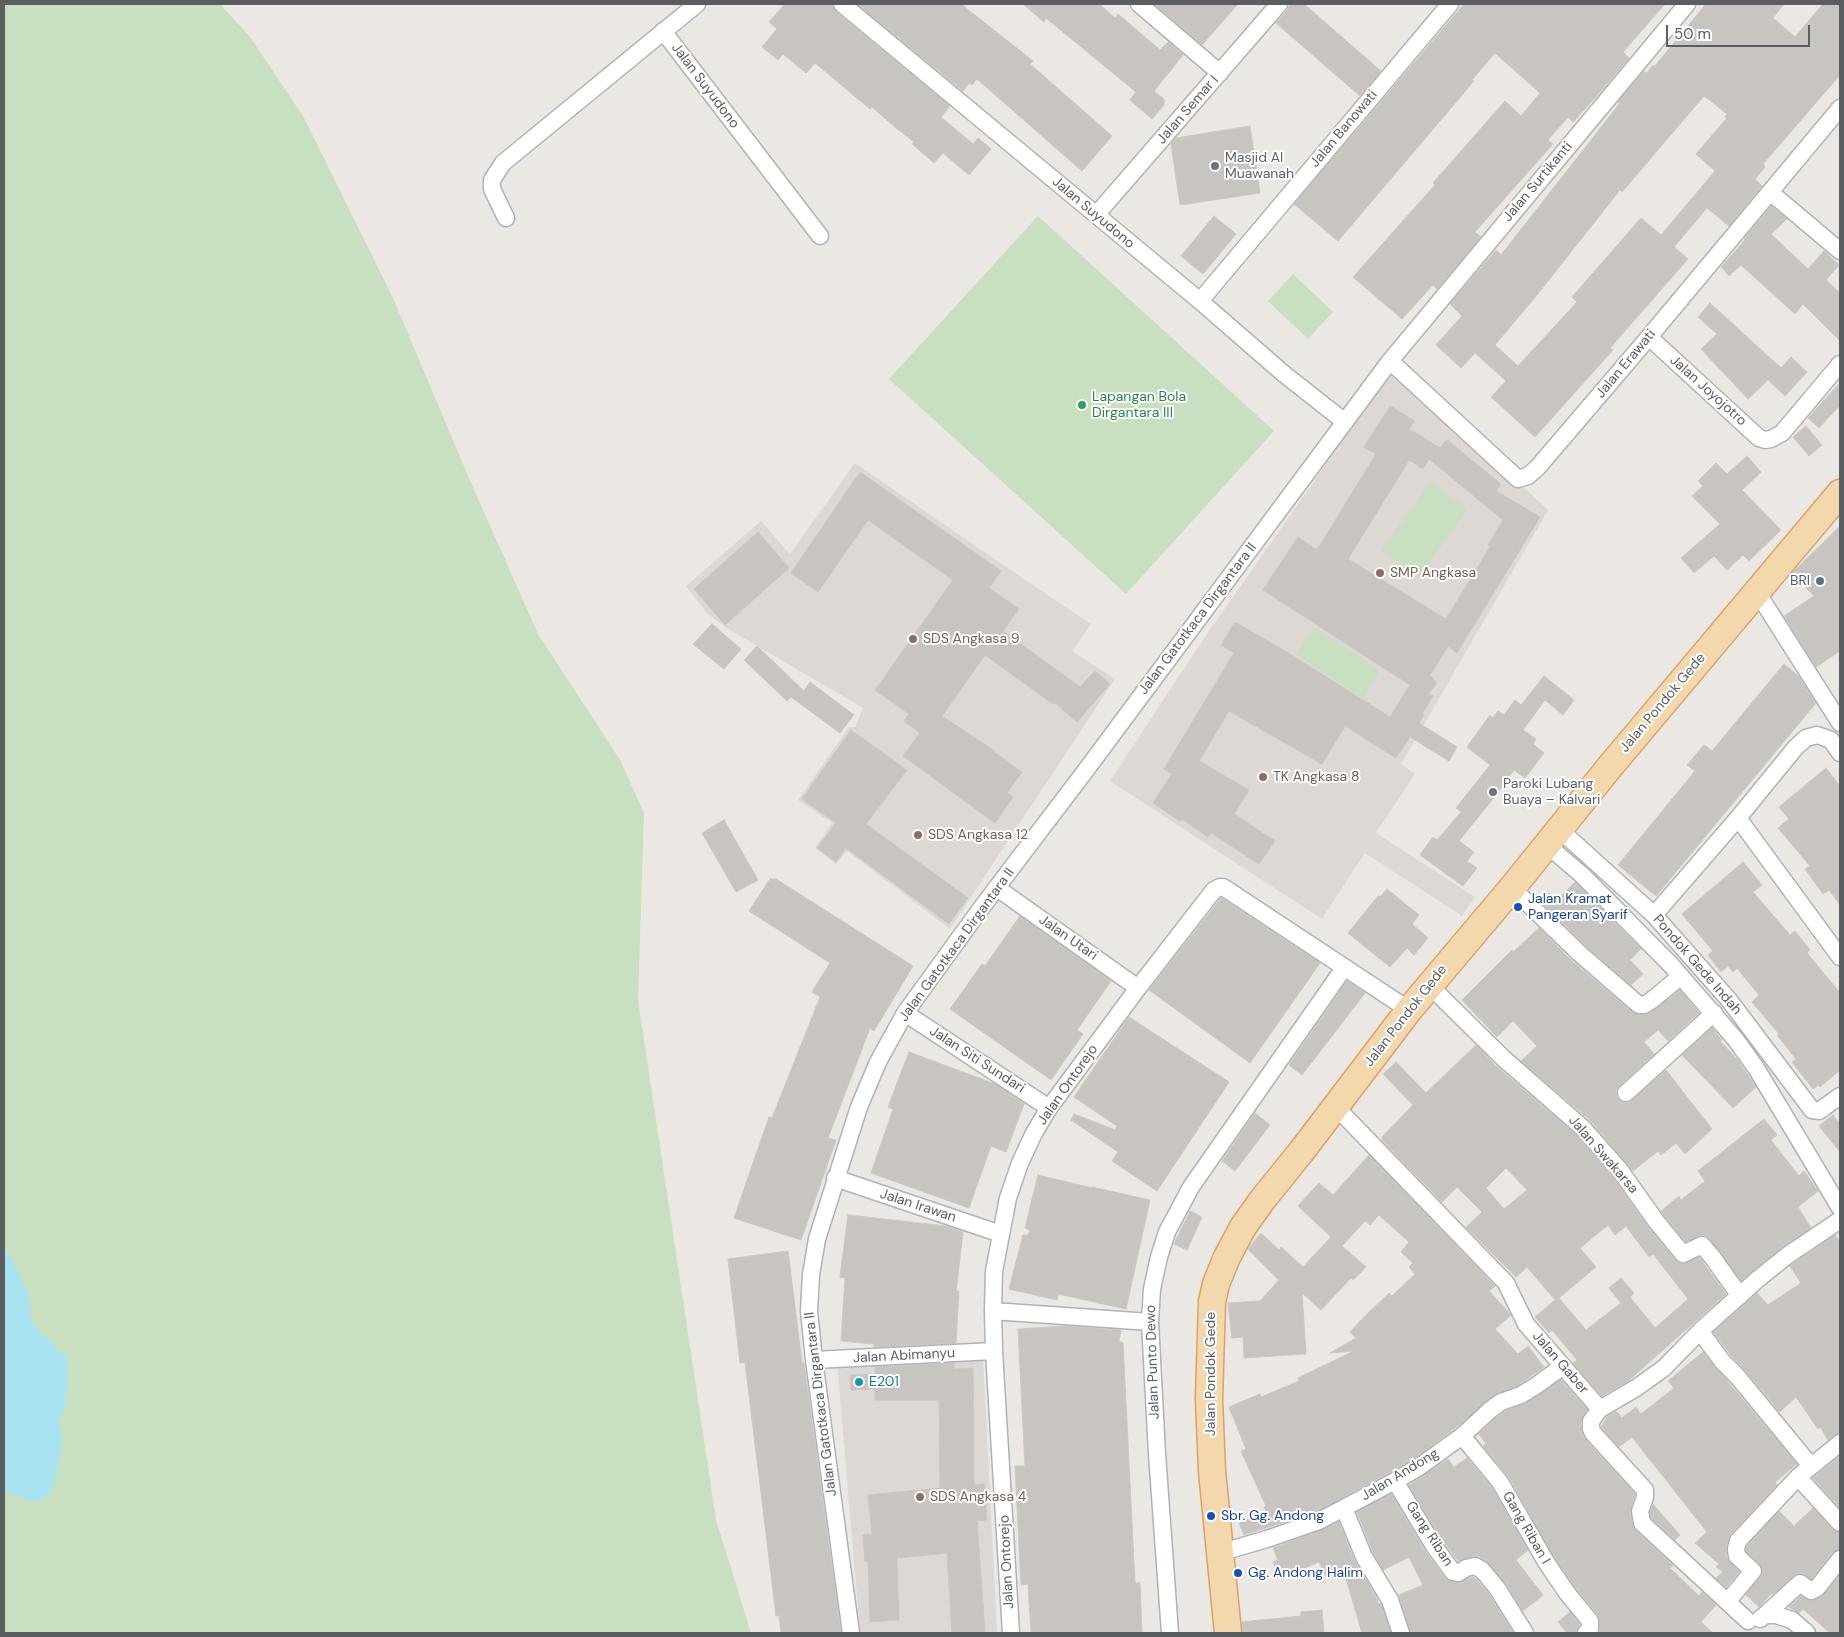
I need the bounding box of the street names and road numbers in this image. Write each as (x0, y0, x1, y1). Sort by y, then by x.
street label: Jalan Suyudono (667, 40, 743, 132)
street label: Jalan Semar I (1154, 72, 1222, 148)
street label: Jalan Banowati (1307, 87, 1381, 171)
street label: Jalan Surtikanti (1500, 139, 1576, 225)
street label: Jalan Suyudono (1048, 174, 1138, 252)
street label: Jalan Erawati (1592, 326, 1660, 402)
street label: Jalan Joyojotro (1666, 352, 1750, 430)
street label: Jalan Gatotkaca Dirgantara II (1135, 540, 1261, 698)
street label: Jalan Pondok Gede (1617, 650, 1709, 756)
street label: Jalan Gatotkaca Dirgantara II (896, 865, 1018, 1025)
street label: Jalan Utari (1035, 912, 1101, 964)
street label: Pondok Gede Indah (1649, 912, 1745, 1018)
street label: Jalan Pondok Gede (1361, 962, 1451, 1070)
street label: Jalan Siti Sundari (926, 1023, 1028, 1097)
street label: Jalan Ontorejo (1034, 1042, 1102, 1128)
street label: Jalan Swakarsa (1565, 1113, 1641, 1197)
street label: Jalan Irawan (878, 1186, 958, 1226)
street label: Jalan Punto Dewo (1143, 1304, 1163, 1420)
street label: Jalan Gatotkaca Dirgantara II (801, 1311, 841, 1497)
street label: Jalan Pondok Gede (1203, 1312, 1219, 1436)
street label: Jalan Gaber (1528, 1328, 1592, 1398)
street label: Jalan Abimanyu (852, 1345, 956, 1367)
street label: Jalan Andong (1358, 1445, 1442, 1505)
street label: Gang Riban I (1499, 1489, 1553, 1567)
street label: Gang Riban (1402, 1498, 1456, 1570)
street label: Jalan Ontorejo (996, 1515, 1018, 1609)

